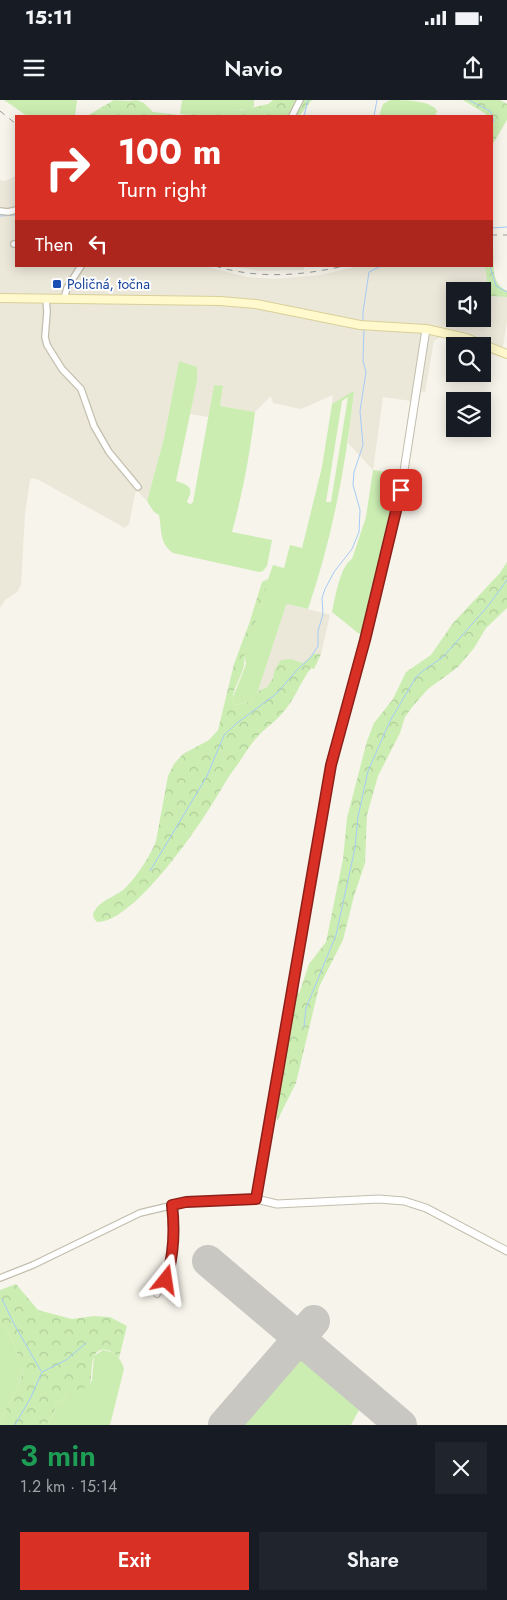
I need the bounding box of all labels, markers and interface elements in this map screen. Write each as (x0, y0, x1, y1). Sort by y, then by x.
text: 15:11 (25, 4, 72, 31)
text: Navio (224, 52, 283, 84)
icon: menu (20, 54, 48, 82)
icon: share (459, 54, 487, 82)
text: 100 m (118, 127, 221, 177)
icon: right (35, 135, 100, 200)
text: Turn right (118, 173, 206, 205)
icon: left (84, 230, 112, 258)
text: Then (35, 231, 74, 258)
place label: Poličná, točna (67, 274, 150, 294)
marker: Poličná, točna (51, 278, 63, 290)
map controls (446, 282, 491, 437)
button: sound (446, 282, 491, 327)
button: search (446, 337, 491, 382)
button: layers (446, 392, 491, 437)
pin (380, 469, 422, 511)
icon: arrive (387, 476, 415, 504)
position arrow (139, 1253, 191, 1305)
text: 3 min (20, 1434, 96, 1477)
button: close (435, 1442, 487, 1494)
text: 1.2 km · 15:14 (20, 1475, 117, 1498)
button: Exit (20, 1532, 249, 1590)
button: Share (259, 1532, 487, 1590)

